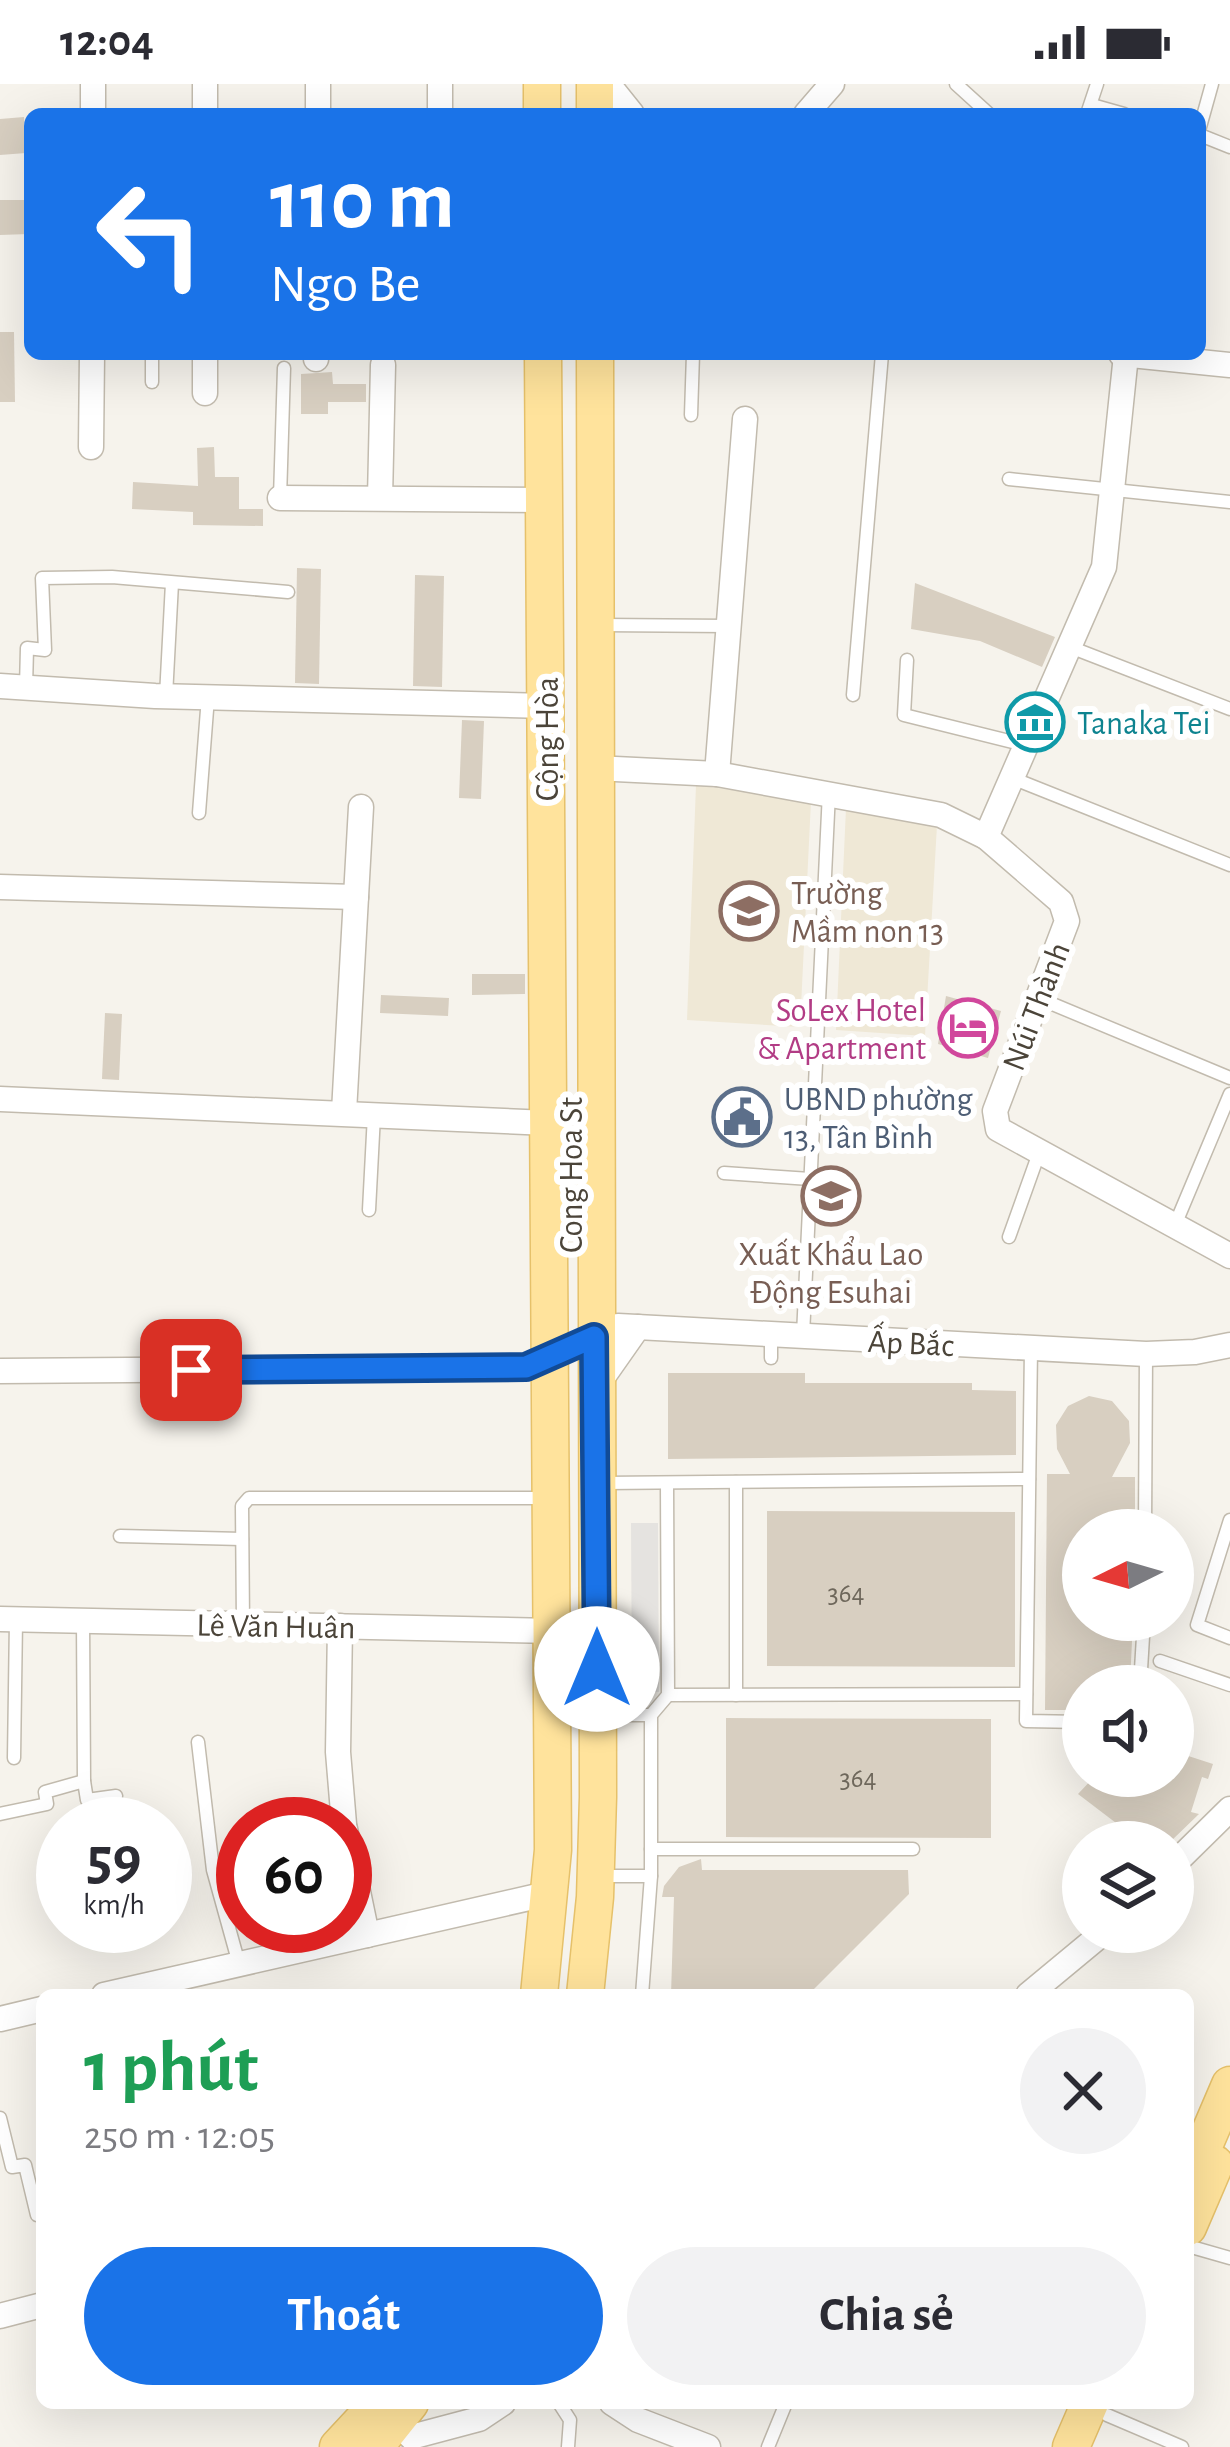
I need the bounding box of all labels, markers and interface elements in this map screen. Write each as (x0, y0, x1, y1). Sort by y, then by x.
text: 12:04 (60, 19, 154, 64)
icon: left (72, 156, 228, 312)
text: 110 m (270, 160, 455, 244)
text: Ngo Be (270, 258, 421, 312)
street label: Cộng Hòa (532, 677, 565, 801)
museum icon: Tanaka Tei (1004, 691, 1066, 753)
place label: Tanaka Tei (1077, 708, 1210, 741)
place label: Trường Mầm non 13 (791, 878, 944, 949)
school or university icon: Trường Mầm non 13 (718, 880, 780, 942)
street label: Núi Thành (998, 938, 1077, 1076)
place label: SoLex Hotel & Apartment (757, 995, 926, 1066)
hotel icon: SoLex Hotel & Apartment (937, 997, 999, 1059)
place label: UBND phường 13, Tân Bình (784, 1084, 973, 1155)
public building icon: UBND phường 13, Tân Bình (711, 1086, 773, 1148)
street label: Cong Hoa St (556, 1097, 589, 1253)
school or university icon: Xuất Khẩu Lao Động Esuhai (800, 1165, 862, 1227)
place label: Xuất Khẩu Lao Động Esuhai (739, 1235, 924, 1310)
pin (140, 1319, 242, 1421)
street label: Ấp Bắc (867, 1319, 955, 1363)
icon: arrive (158, 1337, 224, 1403)
north arrow (1062, 1509, 1194, 1641)
map controls (1062, 1509, 1194, 1953)
house number: 364 (828, 1580, 864, 1607)
position arrow (534, 1606, 660, 1732)
street label: Lê Văn Huân (196, 1610, 356, 1645)
button: sound (1062, 1665, 1194, 1797)
house number: 364 (840, 1765, 876, 1792)
speed limit sign: 60 (216, 1797, 372, 1953)
button: layers (1062, 1821, 1194, 1953)
text: 59 (87, 1830, 141, 1890)
text: km/h (83, 1890, 145, 1920)
button: close (1020, 2028, 1146, 2154)
text: 1 phút (84, 2032, 258, 2104)
text: 250 m · 12:05 (84, 2117, 275, 2156)
button: Thoát (84, 2247, 603, 2385)
button: Chia sẻ (627, 2247, 1146, 2385)

